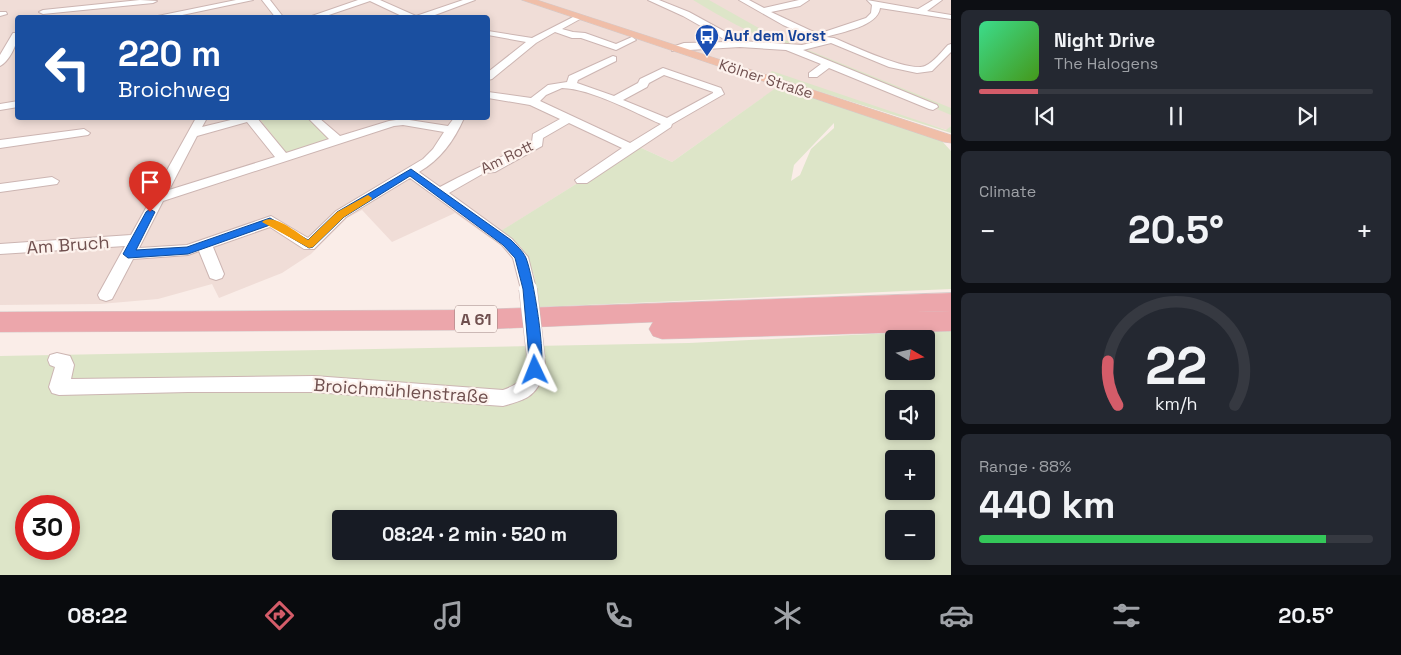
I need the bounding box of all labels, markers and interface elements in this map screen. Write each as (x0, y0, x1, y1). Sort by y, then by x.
bus stop icon: Auf dem Vorst (694, 23, 720, 57)
place label: Auf dem Vorst (724, 26, 826, 45)
text: Night Drive (1054, 28, 1155, 53)
text: 220 m (118, 32, 221, 76)
icon: left (35, 35, 100, 100)
text: The Halogens (1054, 53, 1158, 74)
street label: Kölner Straße (717, 54, 816, 103)
text: Broichweg (118, 75, 231, 103)
icon: previous (1031, 102, 1059, 130)
icon: pause (1162, 102, 1190, 130)
icon: next (1293, 102, 1321, 130)
street label: Am Rott (477, 135, 537, 178)
pin (129, 161, 171, 212)
icon: arrive (136, 168, 164, 196)
text: Climate (979, 181, 1036, 202)
text: 20.5° (1128, 206, 1224, 254)
text: − (979, 213, 996, 249)
text: + (1356, 213, 1373, 249)
street label: Am Bruch (26, 230, 110, 259)
road number: A 61 (455, 306, 497, 332)
north arrow (885, 330, 935, 380)
map controls (885, 330, 935, 560)
text: 22 (1145, 333, 1207, 399)
position arrow (508, 343, 560, 395)
street label: Broichmühlenstraße (313, 373, 489, 408)
button: sound (885, 390, 935, 440)
text: km/h (1155, 392, 1197, 415)
button: + (885, 450, 935, 500)
text: Range · 88% (979, 456, 1071, 477)
text: 440 km (979, 481, 1116, 529)
speed limit sign: 30 (15, 495, 80, 560)
button: − (885, 510, 935, 560)
text: 08:24 · 2 min · 520 m (382, 522, 567, 547)
icon: directions (262, 598, 297, 633)
icon: music (431, 598, 466, 633)
icon: phone (601, 598, 636, 633)
icon: climate (770, 598, 805, 633)
icon: car (939, 598, 974, 633)
icon: filters (1109, 598, 1144, 633)
text: 08:22 (67, 601, 127, 629)
text: 20.5° (1278, 601, 1334, 629)

